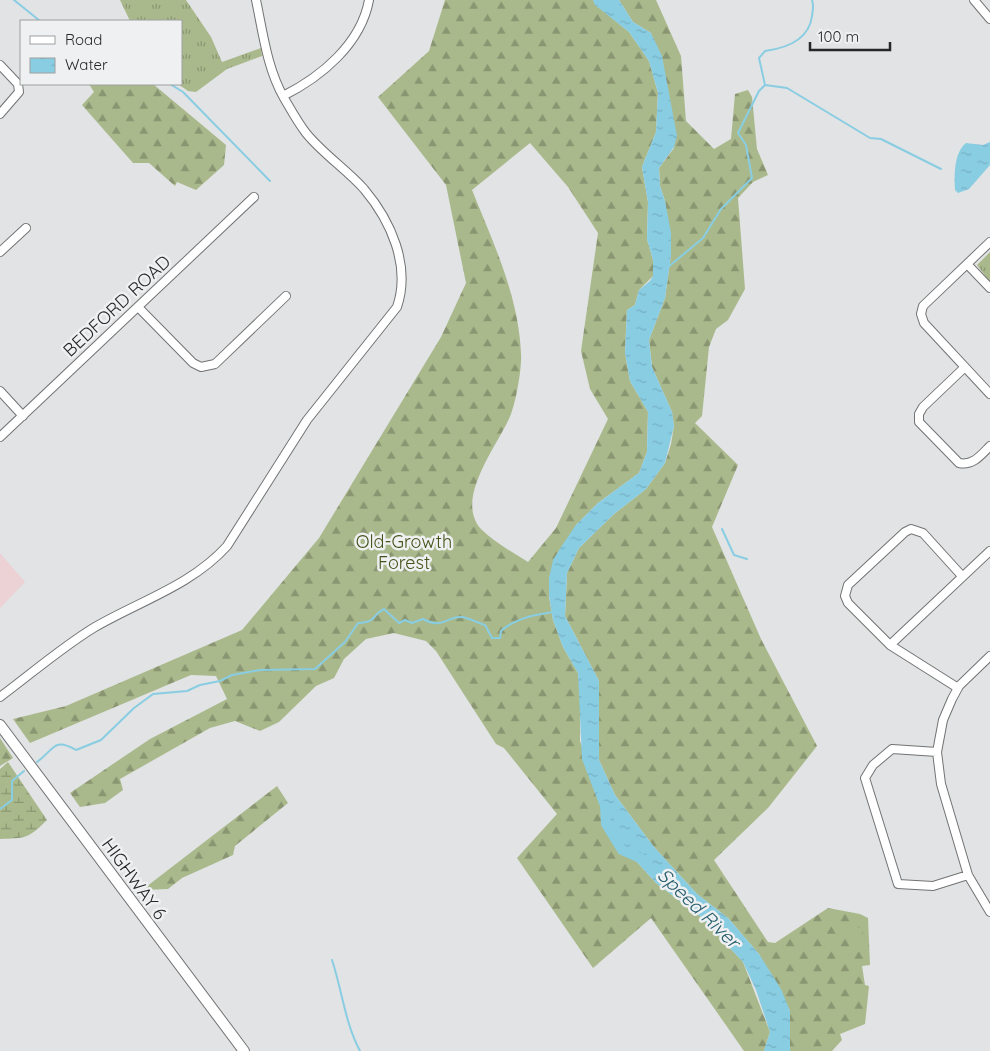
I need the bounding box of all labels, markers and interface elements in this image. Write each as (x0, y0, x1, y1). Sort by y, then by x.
legend (20, 20, 182, 85)
scale bar (810, 20, 890, 52)
text: 100 m (818, 27, 859, 46)
text: Road (65, 30, 102, 49)
text: Water (65, 55, 108, 74)
street label: BEDFORD ROAD (58, 250, 175, 361)
park label: Old-Growth Forest (356, 530, 452, 574)
street label: HIGHWAY 6 (97, 833, 172, 924)
water label: Speed River (653, 863, 747, 955)

